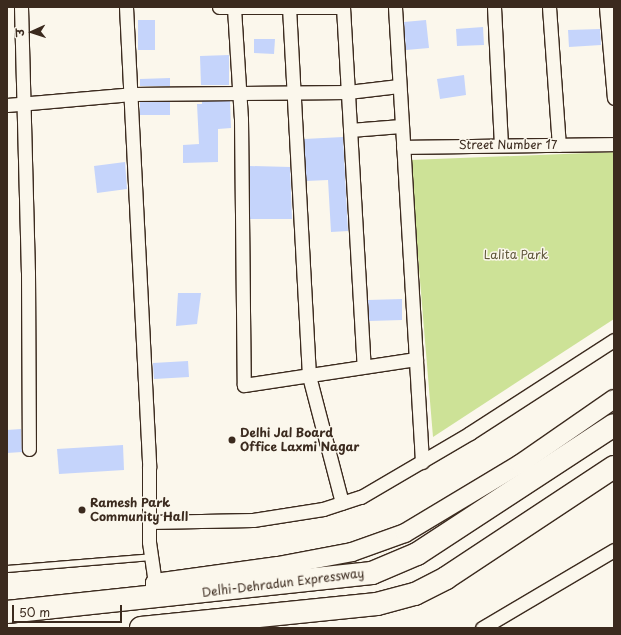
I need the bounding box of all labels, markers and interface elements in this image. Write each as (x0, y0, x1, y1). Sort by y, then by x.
north arrow (12, 12, 52, 52)
text: उ (11, 29, 28, 37)
street label: Street Number 17 (457, 138, 559, 152)
park label: Lalita Park (484, 248, 548, 262)
place label: Delhi Jal Board Office Laxmi Nagar (240, 426, 361, 454)
marker: Delhi Jal Board Office Laxmi Nagar (227, 435, 237, 445)
place label: Ramesh Park Community Hall (90, 496, 188, 524)
marker: Ramesh Park Community Hall (77, 505, 87, 515)
street label: Delhi-Dehradun Expressway (201, 566, 365, 600)
scale bar (14, 597, 124, 623)
text: 50 m (19, 603, 50, 621)

